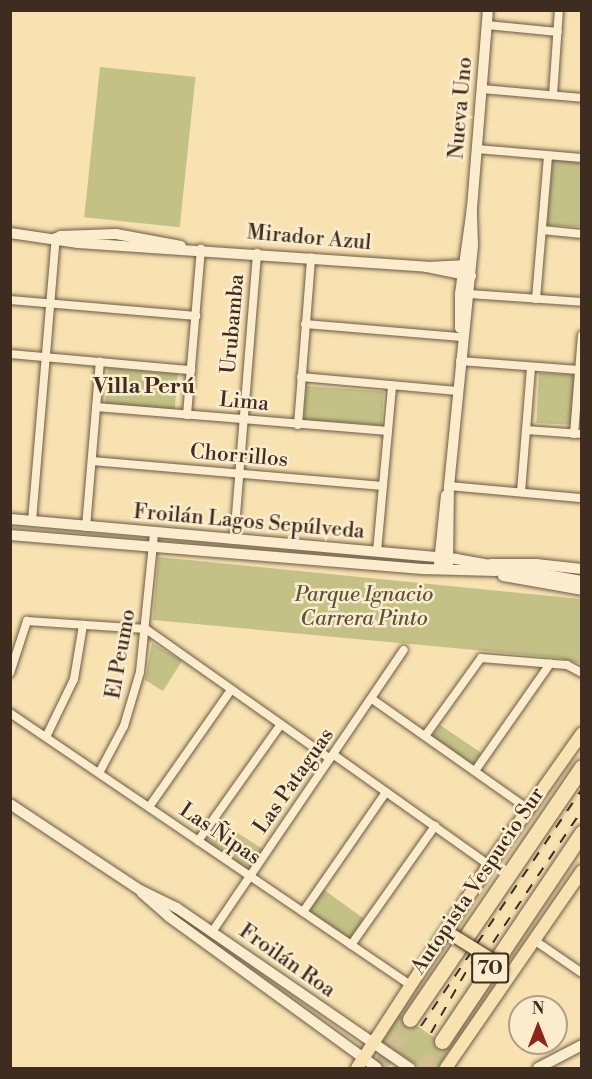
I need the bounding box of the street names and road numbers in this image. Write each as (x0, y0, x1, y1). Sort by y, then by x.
street label: Nueva Uno (444, 56, 478, 160)
street label: Mirador Azul (246, 220, 372, 256)
street label: Urubamba (216, 273, 250, 375)
street label: Lima (218, 387, 270, 417)
street label: Chorrillos (189, 439, 289, 473)
street label: Froilán Lagos Sepúlveda (132, 499, 366, 545)
street label: El Peumo (101, 607, 141, 701)
street label: Las Pataguas (248, 723, 340, 839)
street label: Autopista Vespucio Sur (406, 783, 550, 979)
street label: Las Ñipas (175, 798, 265, 870)
street label: Froilán Roa (234, 919, 340, 1003)
road number: 70 (470, 951, 510, 985)

